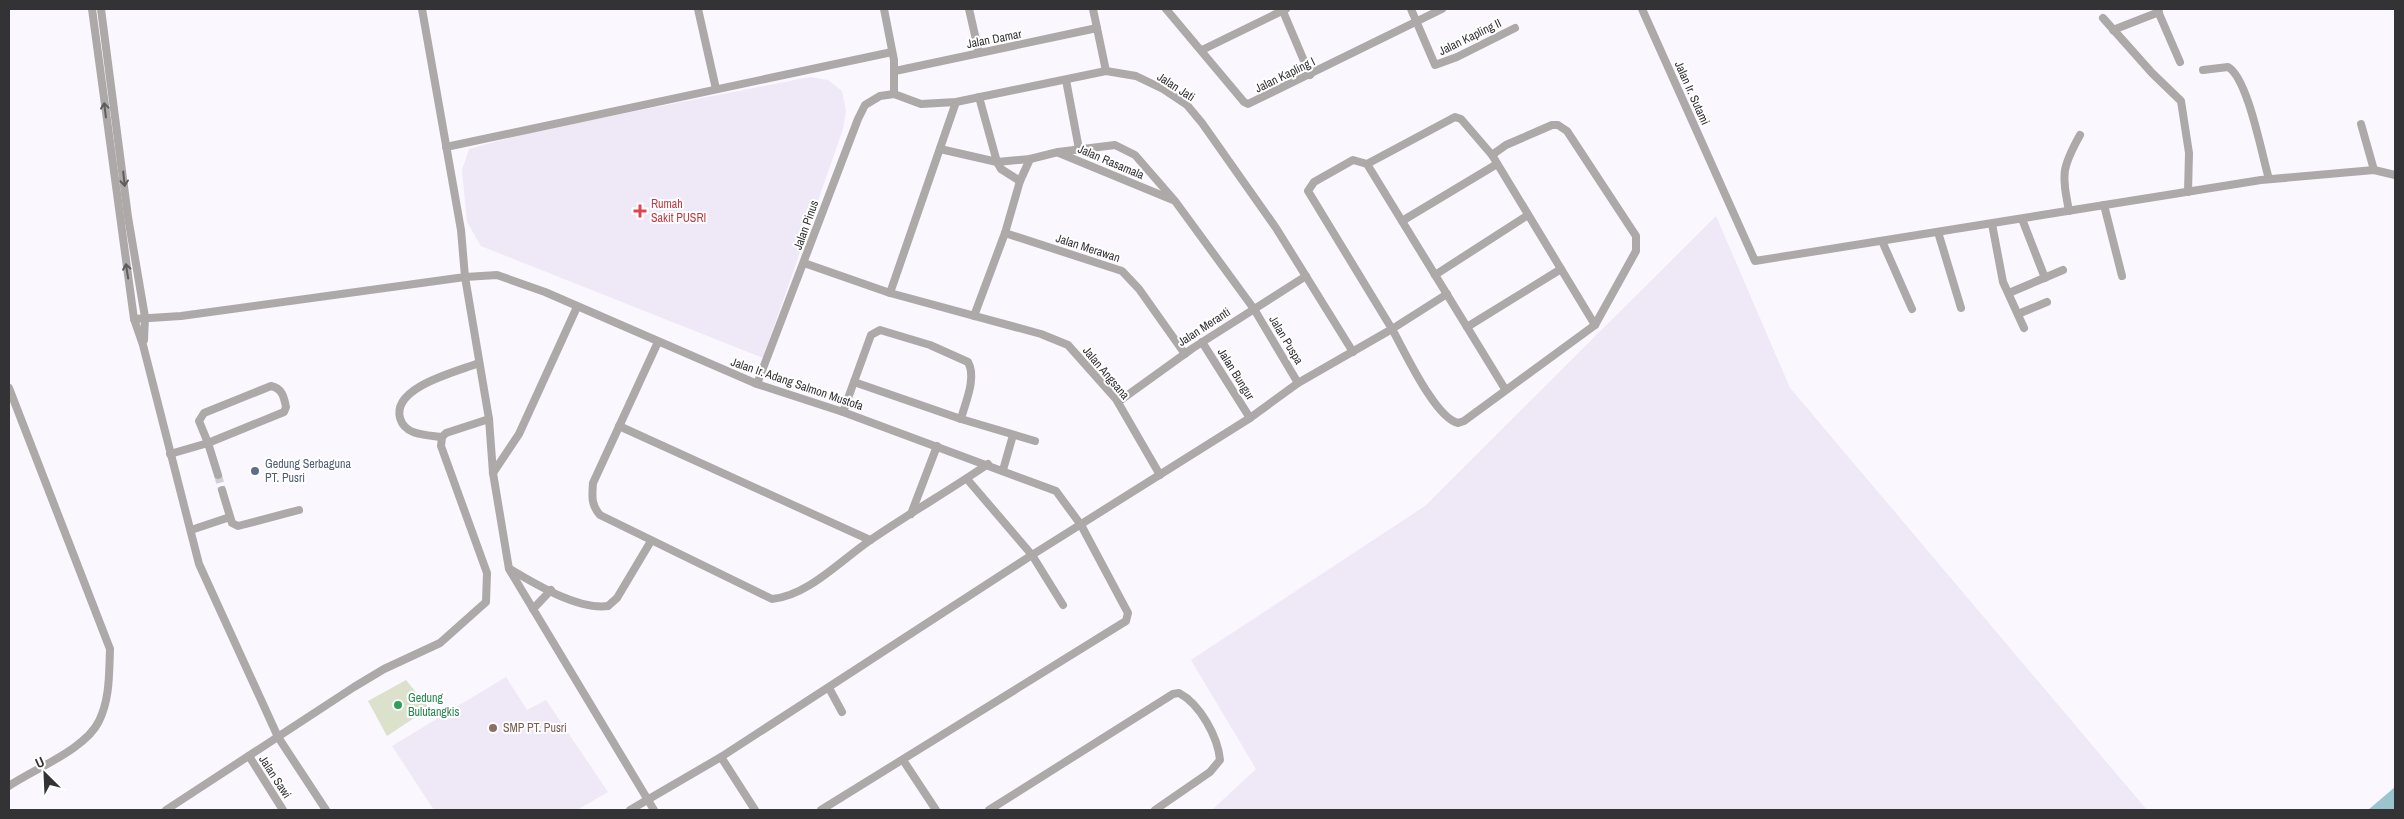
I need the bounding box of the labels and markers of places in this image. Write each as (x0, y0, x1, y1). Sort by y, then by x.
place label: Rumah Sakit PUSRI (651, 196, 706, 226)
marker: Rumah Sakit PUSRI (633, 204, 647, 218)
place label: Gedung Serbaguna PT. Pusri (265, 456, 351, 486)
marker: Gedung Serbaguna PT. Pusri (249, 465, 261, 477)
place label: Gedung Bulutangkis (408, 690, 460, 720)
marker: Gedung Bulutangkis (392, 699, 404, 711)
place label: SMP PT. Pusri (503, 720, 567, 736)
marker: SMP PT. Pusri (487, 722, 499, 734)

